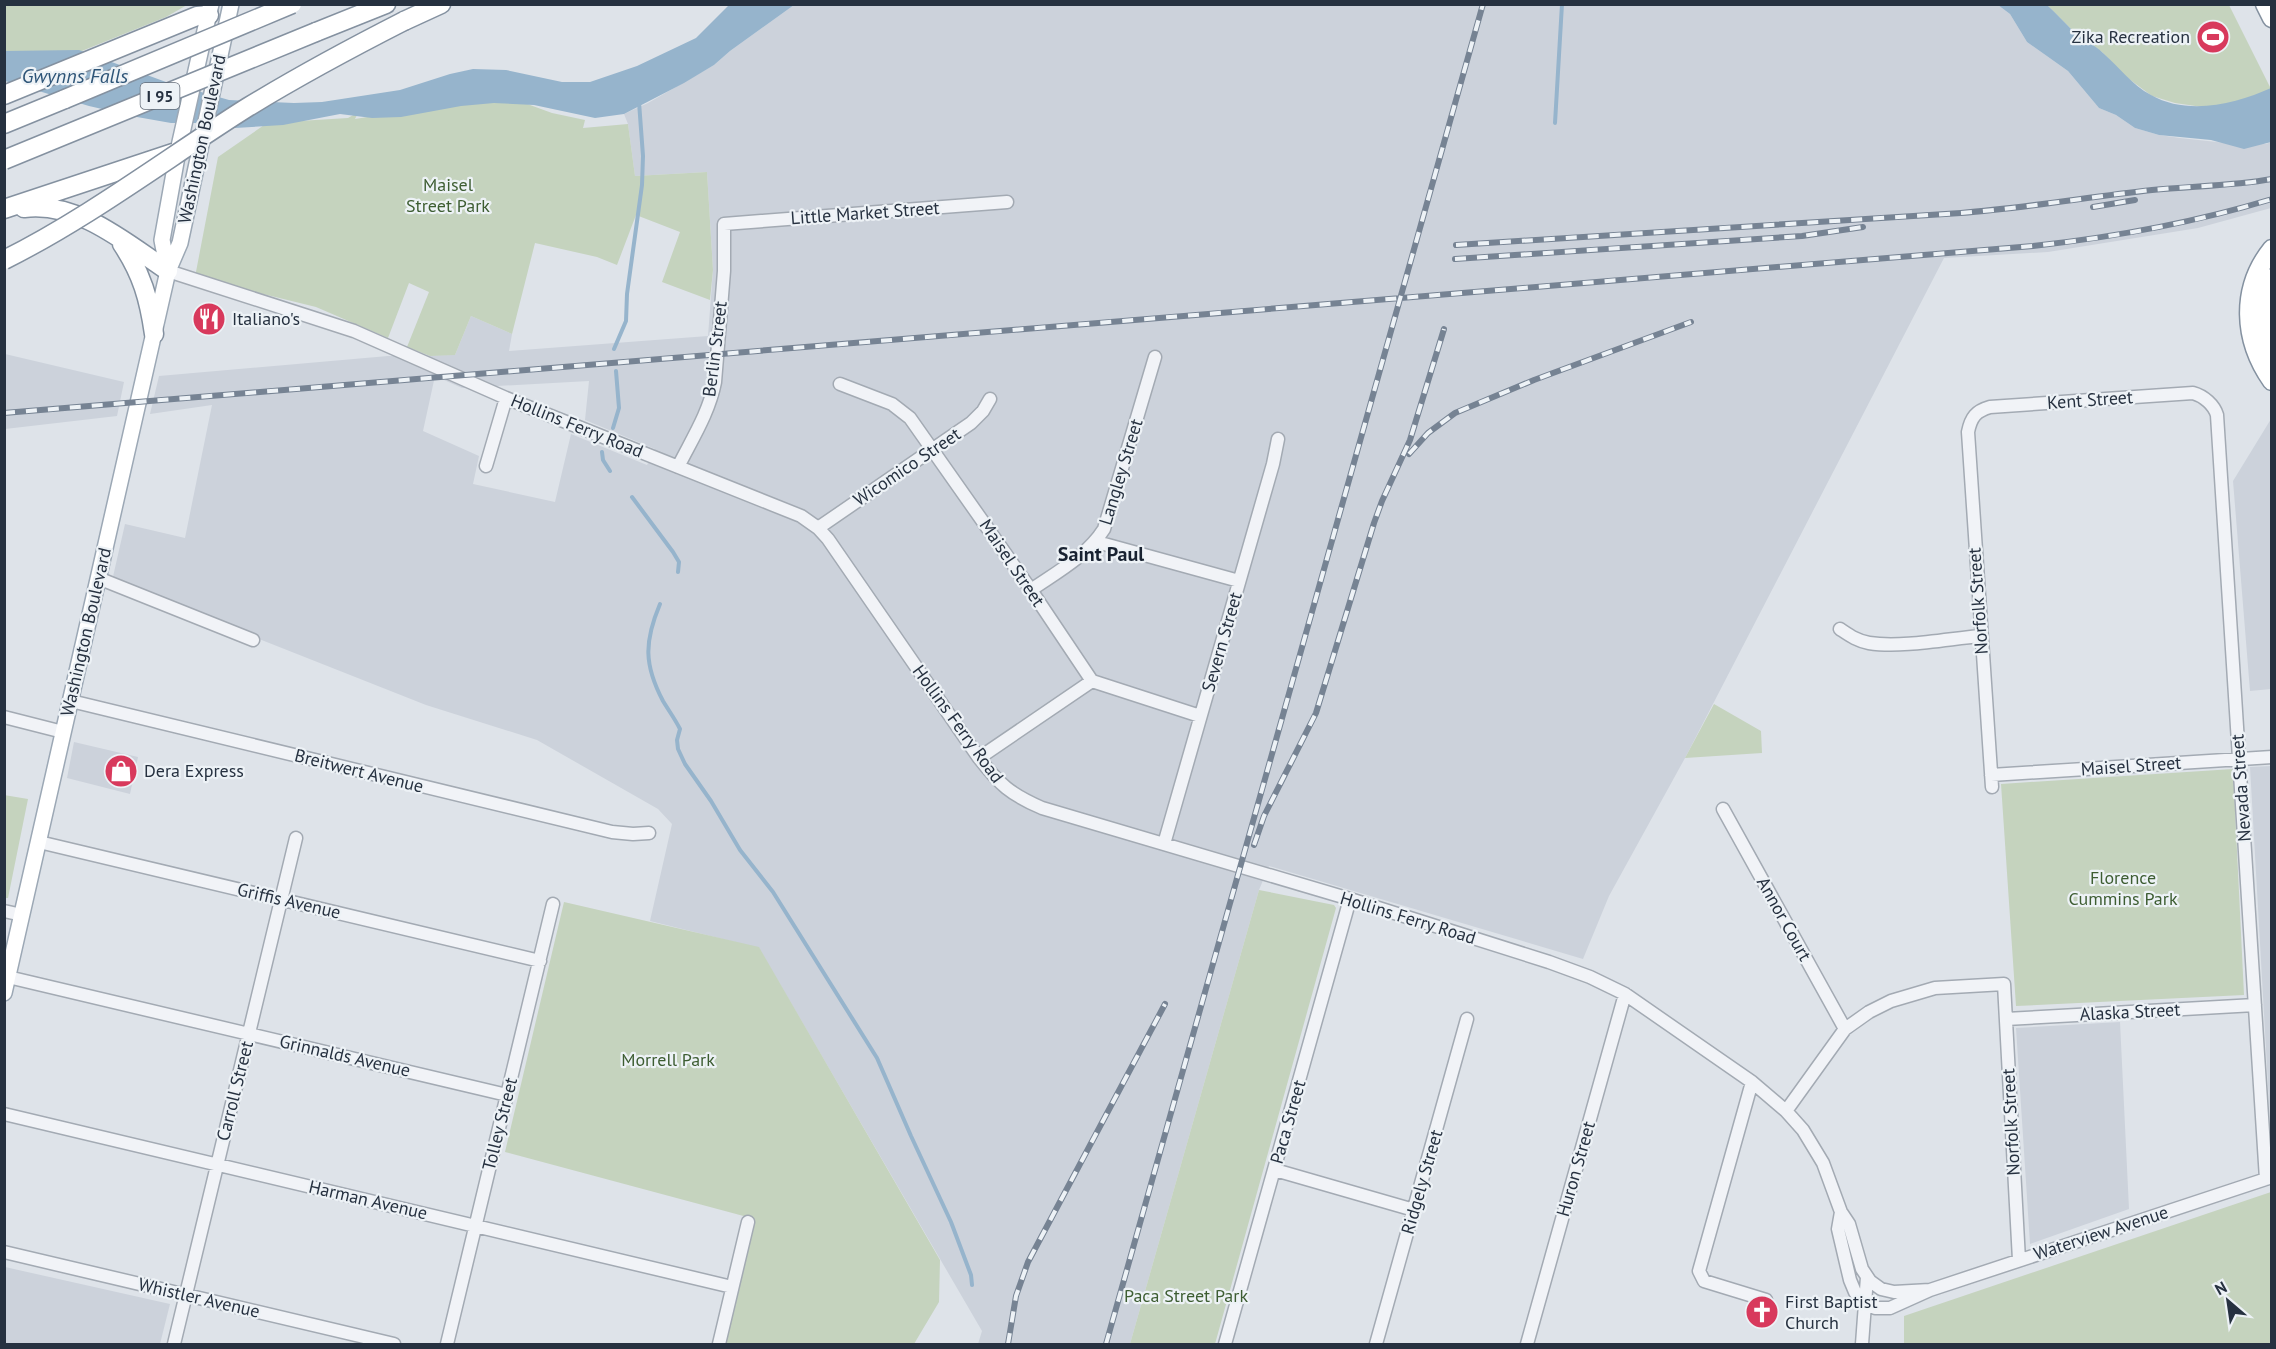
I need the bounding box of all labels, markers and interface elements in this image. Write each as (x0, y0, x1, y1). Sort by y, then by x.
sports icon: Zika Recreation (2195, 19, 2231, 55)
place label: Zika Recreation (2071, 25, 2190, 48)
street label: Washington Boulevard (172, 52, 231, 226)
water label: Gwynns Falls (22, 63, 128, 89)
road number: I 95 (140, 83, 180, 109)
park label: Maisel Street Park (406, 173, 490, 217)
street label: Little Market Street (790, 196, 940, 229)
street label: Berlin Street (697, 300, 732, 398)
restaurant icon: Italiano's (191, 301, 227, 337)
place label: Italiano's (232, 307, 300, 330)
street label: Kent Street (2046, 385, 2134, 414)
street label: Hollins Ferry Road (508, 389, 647, 463)
street label: Langley Street (1093, 416, 1148, 528)
street label: Wicomico Street (849, 422, 965, 511)
street label: Maisel Street (975, 515, 1050, 611)
district label: Saint Paul (1058, 541, 1144, 567)
street label: Washington Boulevard (55, 545, 116, 718)
street label: Norfolk Street (1962, 547, 1993, 655)
street label: Severn Street (1196, 589, 1247, 694)
street label: Hollins Ferry Road (908, 660, 1009, 787)
street label: Nevada Street (2225, 733, 2256, 843)
street label: Breitwert Avenue (292, 743, 426, 798)
street label: Maisel Street (2080, 751, 2182, 780)
shop icon: Dera Express (103, 753, 139, 789)
place label: Dera Express (144, 759, 244, 782)
park label: Florence Cummins Park (2068, 866, 2178, 910)
street label: Annor Court (1752, 873, 1817, 965)
street label: Griffis Avenue (235, 877, 343, 924)
street label: Hollins Ferry Road (1338, 886, 1479, 949)
street label: Alaska Street (2079, 997, 2181, 1026)
street label: Grinnalds Avenue (277, 1029, 413, 1082)
street label: Carroll Street (211, 1039, 258, 1143)
park label: Morrell Park (621, 1048, 715, 1071)
street label: Norfolk Street (1996, 1068, 2025, 1176)
street label: Tolley Street (477, 1075, 522, 1173)
street label: Paca Street (1265, 1077, 1310, 1166)
street label: Huron Street (1551, 1118, 1600, 1219)
street label: Ridgely Street (1396, 1127, 1447, 1237)
street label: Harman Avenue (307, 1175, 430, 1224)
street label: Waterview Avenue (2031, 1200, 2171, 1265)
north arrow (2198, 1271, 2258, 1331)
street label: Whistler Avenue (136, 1272, 262, 1323)
text: N (2211, 1277, 2230, 1299)
park label: Paca Street Park (1124, 1284, 1248, 1307)
place label: First Baptist Church (1785, 1290, 1878, 1334)
church icon: First Baptist Church (1744, 1294, 1780, 1330)

